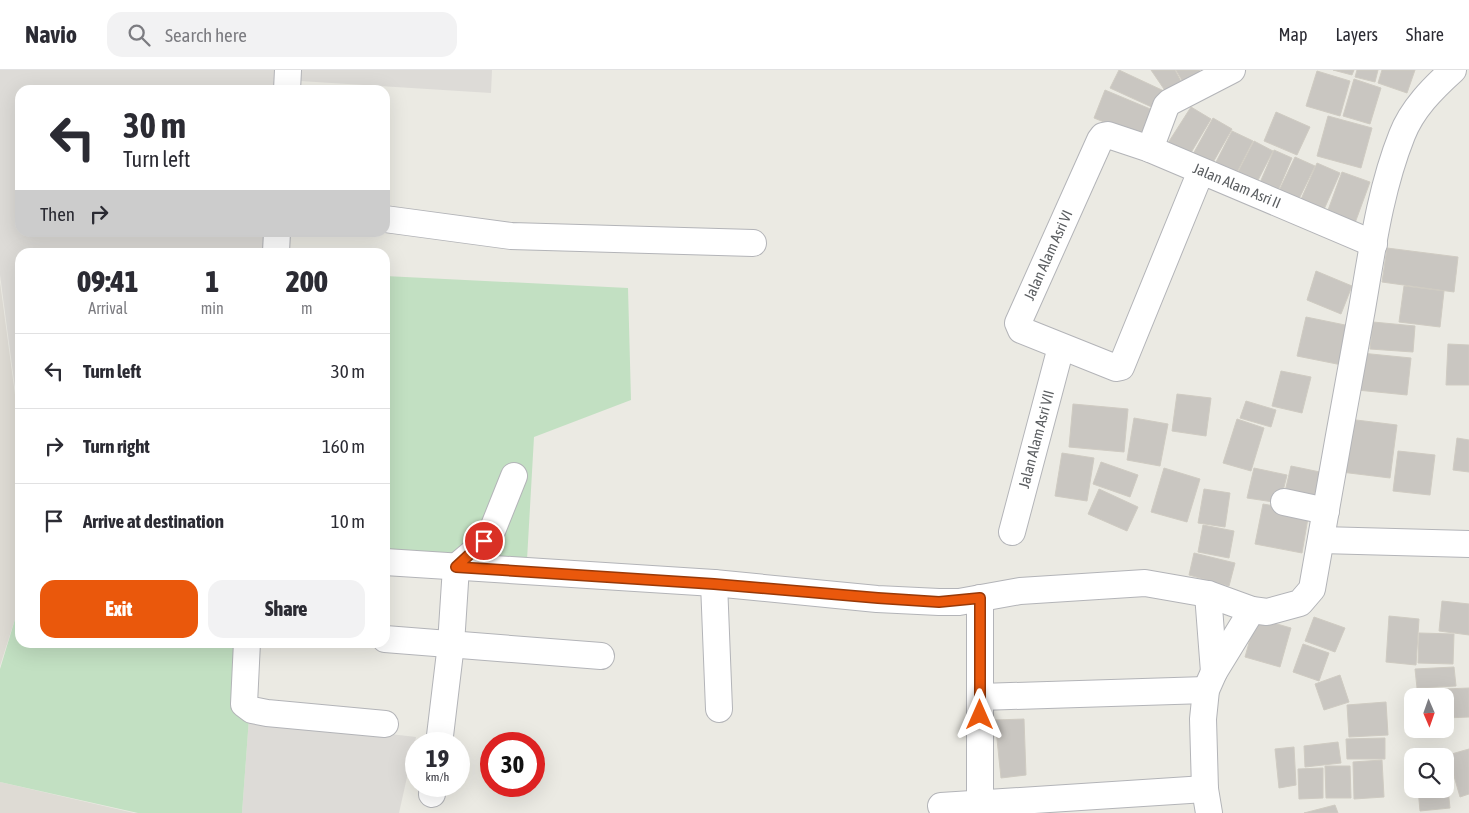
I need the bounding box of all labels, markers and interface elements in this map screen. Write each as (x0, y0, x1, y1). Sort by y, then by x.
search box (107, 12, 457, 57)
text: Navio (25, 21, 77, 48)
icon: search (125, 21, 153, 49)
text: Search here (165, 24, 247, 46)
text: Map (1278, 24, 1307, 45)
text: Layers (1335, 24, 1378, 45)
text: Share (1406, 24, 1444, 45)
icon: left (40, 105, 105, 170)
text: 30 m (123, 105, 186, 145)
text: Turn left (123, 146, 190, 172)
street label: Jalan Alam Asri II (1191, 159, 1283, 211)
icon: right (85, 200, 113, 228)
text: Then (40, 203, 75, 225)
street label: Jalan Alam Asri VI (1020, 207, 1076, 303)
text: 09:41 (77, 264, 139, 298)
text: 1 (205, 264, 219, 298)
text: 200 (286, 264, 328, 298)
text: Arrival (88, 299, 127, 317)
text: min (201, 299, 224, 317)
text: m (301, 299, 313, 317)
icon: left (40, 357, 68, 385)
text: Turn left (83, 360, 141, 382)
text: 30 m (331, 360, 365, 382)
street label: Jalan Alam Asri VII (1015, 388, 1057, 490)
icon: right (40, 432, 68, 460)
text: Turn right (83, 435, 150, 457)
text: 160 m (322, 435, 365, 457)
icon: arrive (40, 507, 68, 535)
text: Arrive at destination (83, 510, 224, 532)
text: 10 m (331, 510, 365, 532)
pin (463, 520, 505, 562)
icon: arrive (470, 527, 498, 555)
button: Exit (40, 580, 198, 638)
button: Share (208, 580, 365, 638)
position arrow (953, 688, 1005, 740)
north arrow (1404, 688, 1454, 738)
map controls (1404, 688, 1454, 798)
speed limit sign: 30 (480, 732, 545, 797)
text: 19 (426, 744, 449, 772)
button: search (1404, 748, 1454, 798)
text: km/h (426, 770, 449, 784)

